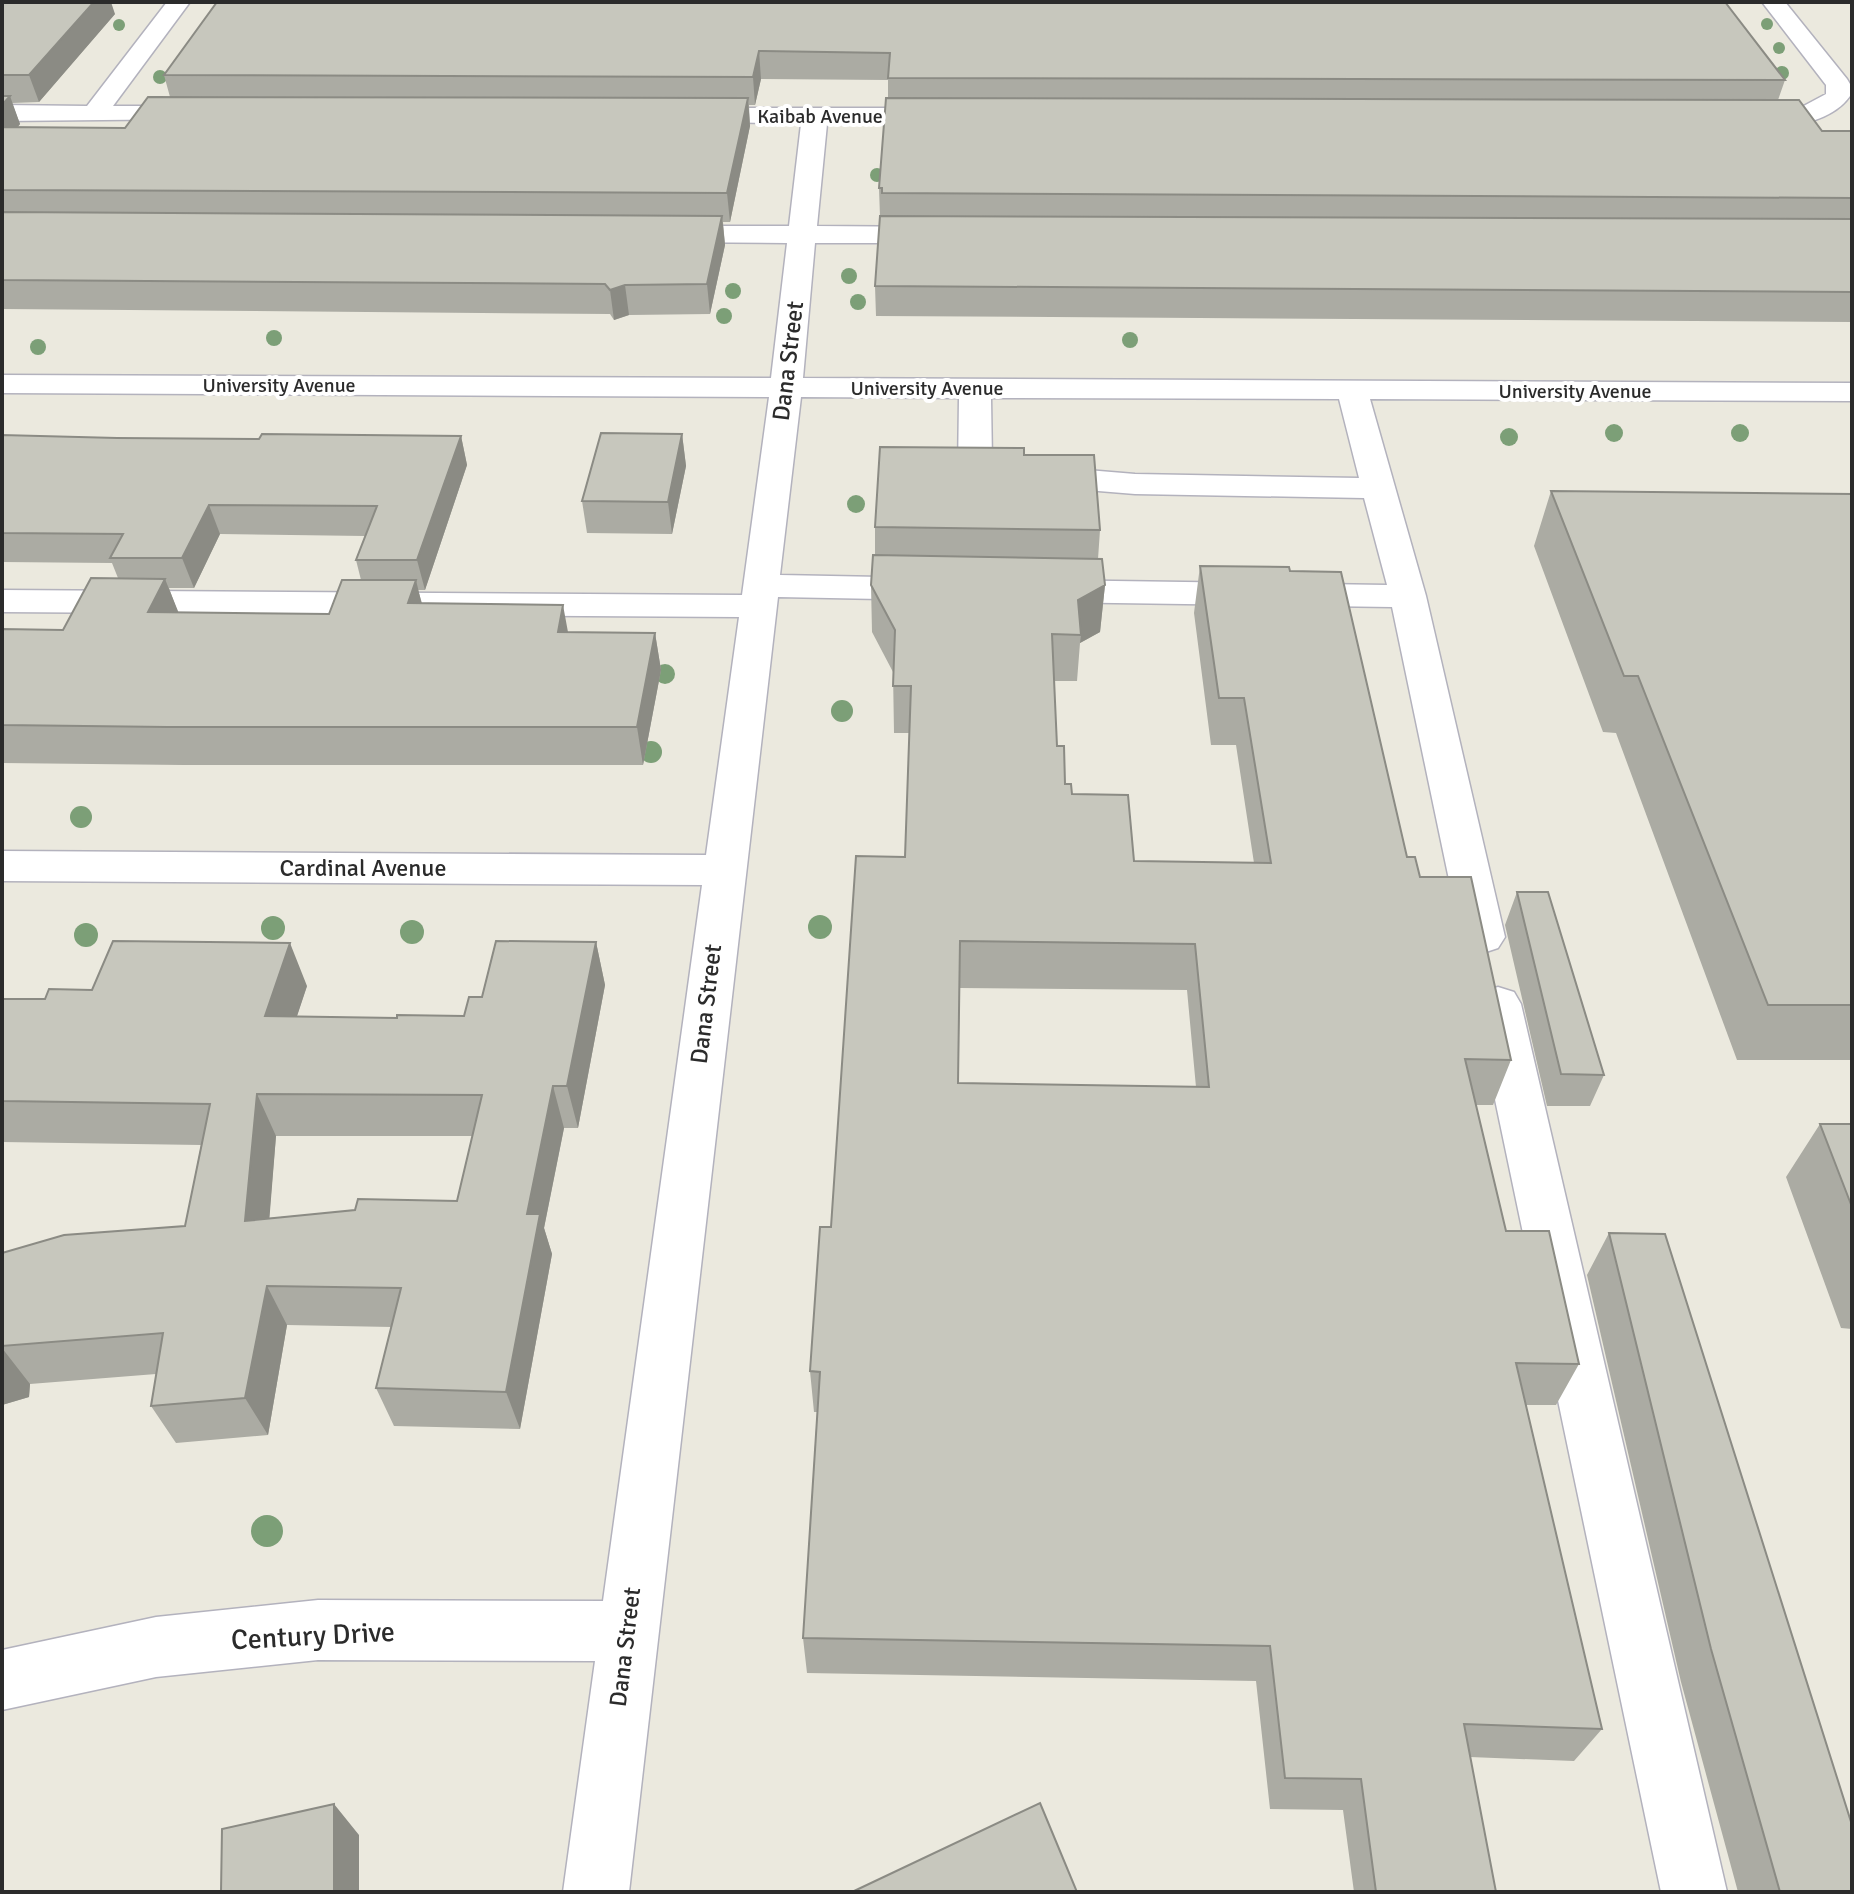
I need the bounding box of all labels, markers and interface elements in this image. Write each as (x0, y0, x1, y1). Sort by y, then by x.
street label: Kaibab Avenue (757, 104, 883, 129)
street label: Dana Street (766, 299, 810, 423)
street label: University Avenue (202, 373, 356, 398)
street label: University Avenue (850, 376, 1004, 401)
street label: University Avenue (1498, 379, 1652, 404)
street label: Cardinal Avenue (280, 853, 446, 883)
street label: Dana Street (684, 942, 728, 1066)
street label: Dana Street (603, 1585, 647, 1709)
street label: Century Drive (230, 1615, 396, 1657)

